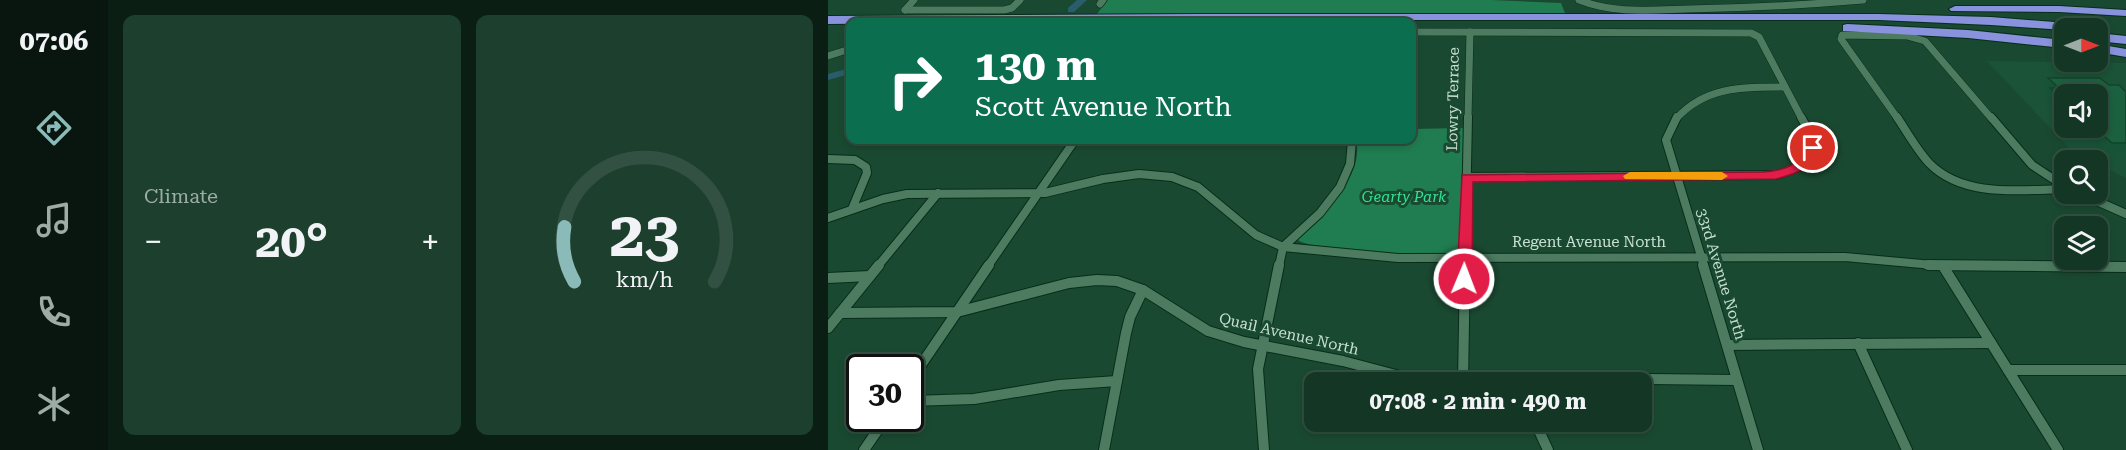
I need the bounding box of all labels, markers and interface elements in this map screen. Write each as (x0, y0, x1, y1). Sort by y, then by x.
north arrow (2054, 18, 2108, 72)
map controls (2054, 18, 2108, 270)
text: 07:06 (20, 25, 88, 57)
text: 130 m (975, 41, 1097, 90)
icon: right (876, 42, 954, 120)
street label: Lowry Terrace (1443, 47, 1463, 151)
button: sound (2054, 84, 2108, 138)
text: Scott Avenue North (975, 91, 1232, 123)
icon: directions (33, 107, 75, 149)
pin (1787, 122, 1838, 173)
icon: arrive (1796, 131, 1829, 164)
button: search (2054, 150, 2108, 204)
text: Climate (144, 184, 218, 208)
park label: Gearty Park (1362, 188, 1447, 206)
text: 23 (609, 198, 679, 271)
icon: music (33, 199, 75, 241)
street label: 33rd Avenue North (1692, 206, 1750, 342)
text: 20° (255, 215, 328, 268)
button: layers (2054, 216, 2108, 270)
text: − (144, 222, 162, 261)
text: + (421, 222, 440, 261)
street label: Regent Avenue North (1512, 233, 1666, 251)
position arrow (1432, 247, 1496, 311)
text: km/h (616, 267, 673, 292)
icon: phone (33, 291, 75, 333)
street label: Quail Avenue North (1217, 309, 1361, 359)
speed limit sign: 30 (846, 354, 924, 432)
icon: climate (33, 383, 75, 425)
text: 07:08 · 2 min · 490 m (1369, 389, 1587, 414)

